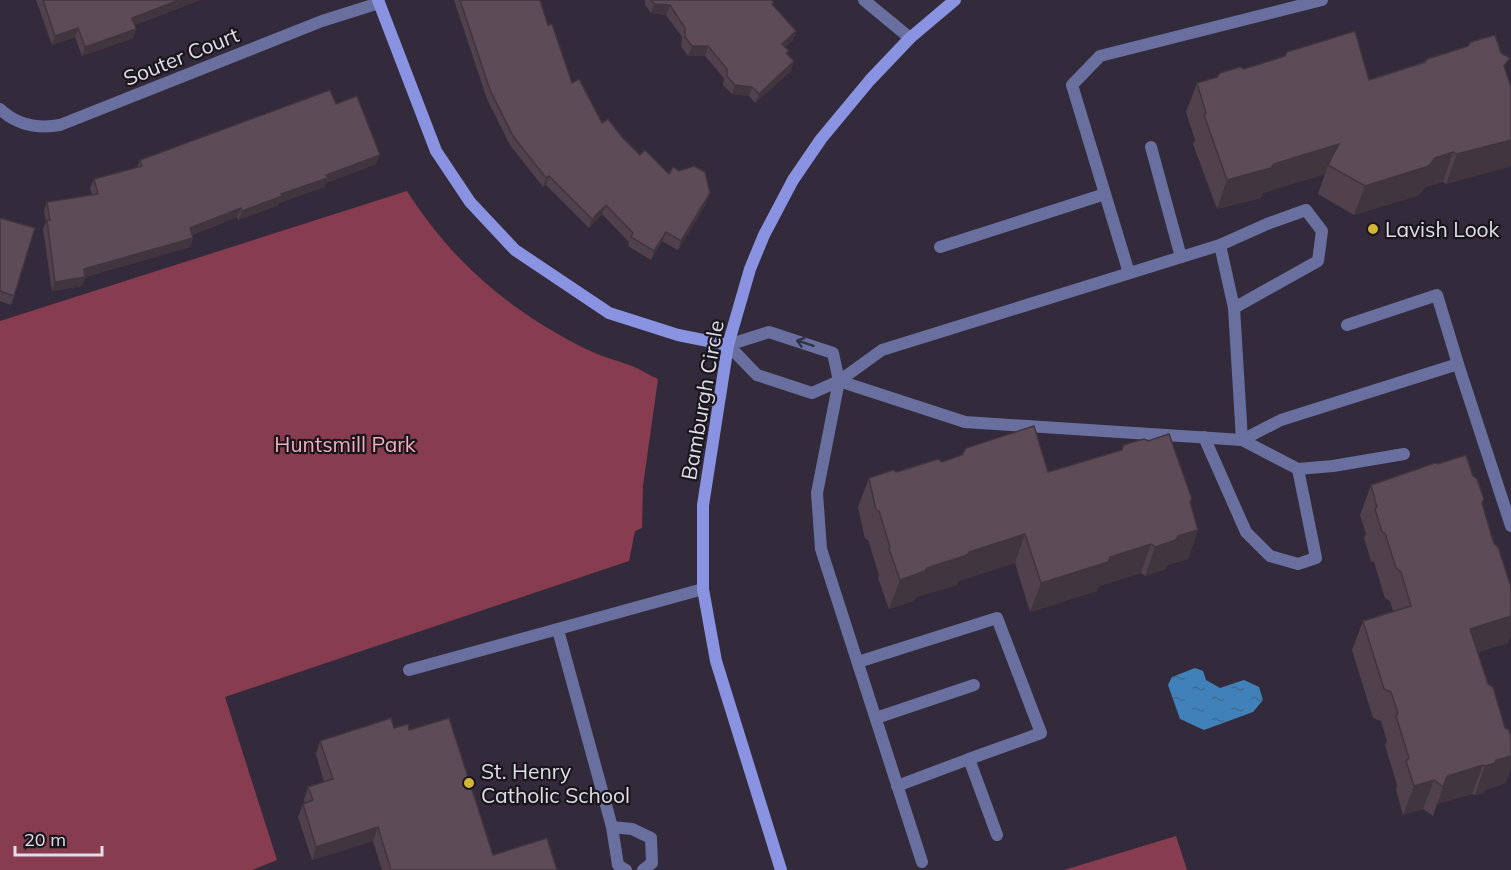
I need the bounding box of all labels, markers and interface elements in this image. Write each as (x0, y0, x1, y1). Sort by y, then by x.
street label: Souter Court (119, 21, 243, 91)
place label: Lavish Look (1385, 216, 1500, 242)
marker: Lavish Look (1366, 222, 1380, 236)
street label: Bamburgh Circle (675, 318, 729, 482)
one-way arrow (796, 337, 815, 348)
park label: Huntsmill Park (274, 431, 416, 457)
place label: St. Henry Catholic School (481, 758, 630, 808)
marker: St. Henry Catholic School (462, 776, 476, 790)
scale bar (15, 819, 102, 857)
text: 20 m (24, 828, 66, 851)

